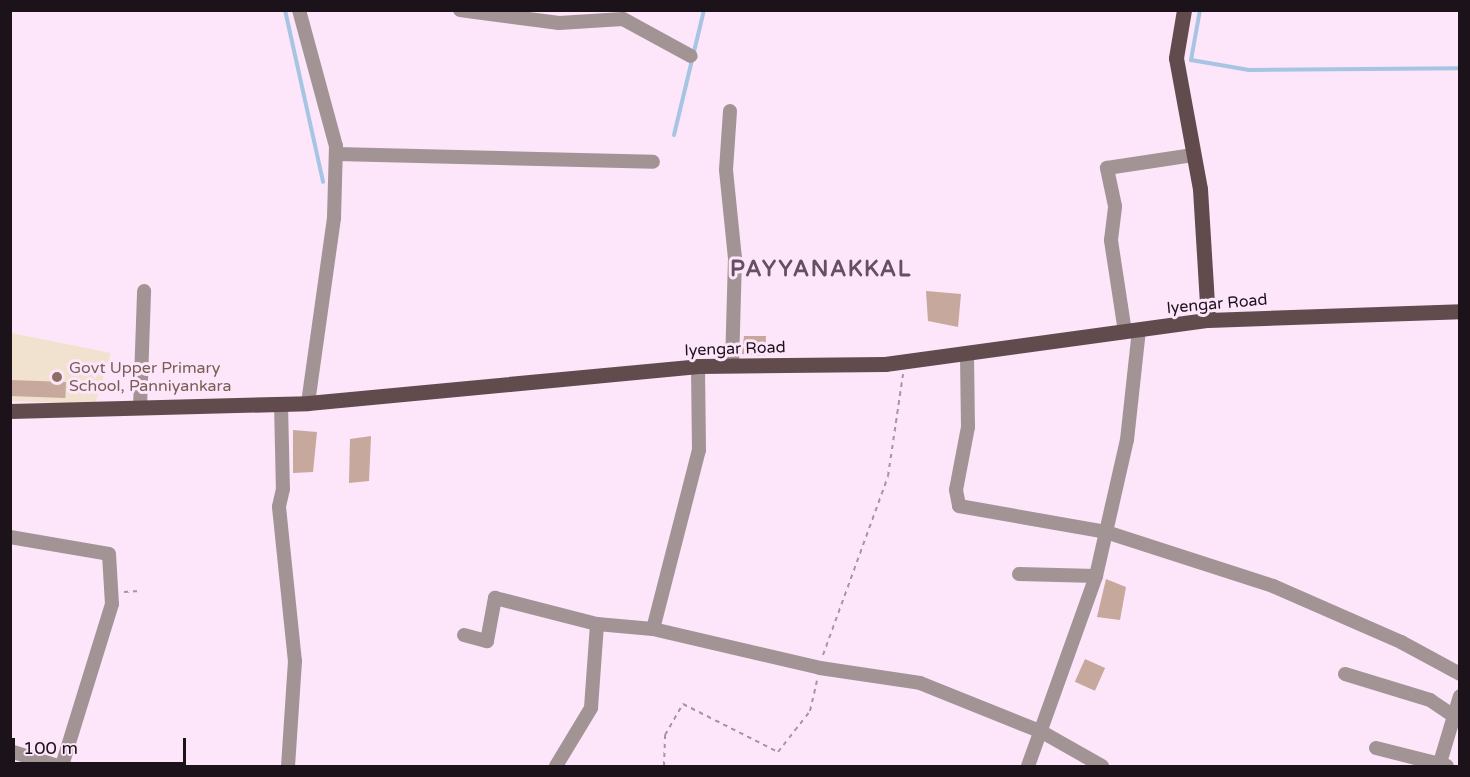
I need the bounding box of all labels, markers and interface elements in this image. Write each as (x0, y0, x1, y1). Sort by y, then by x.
district label: PAYYANAKKAL (730, 257, 912, 283)
street label: Iyengar Road (1166, 290, 1268, 318)
street label: Iyengar Road (684, 338, 786, 360)
place label: Govt Upper Primary School, Panniyankara (69, 358, 232, 396)
marker: Govt Upper Primary School, Panniyankara (50, 370, 64, 384)
scale bar (15, 726, 189, 764)
text: 100 m (23, 737, 78, 759)

